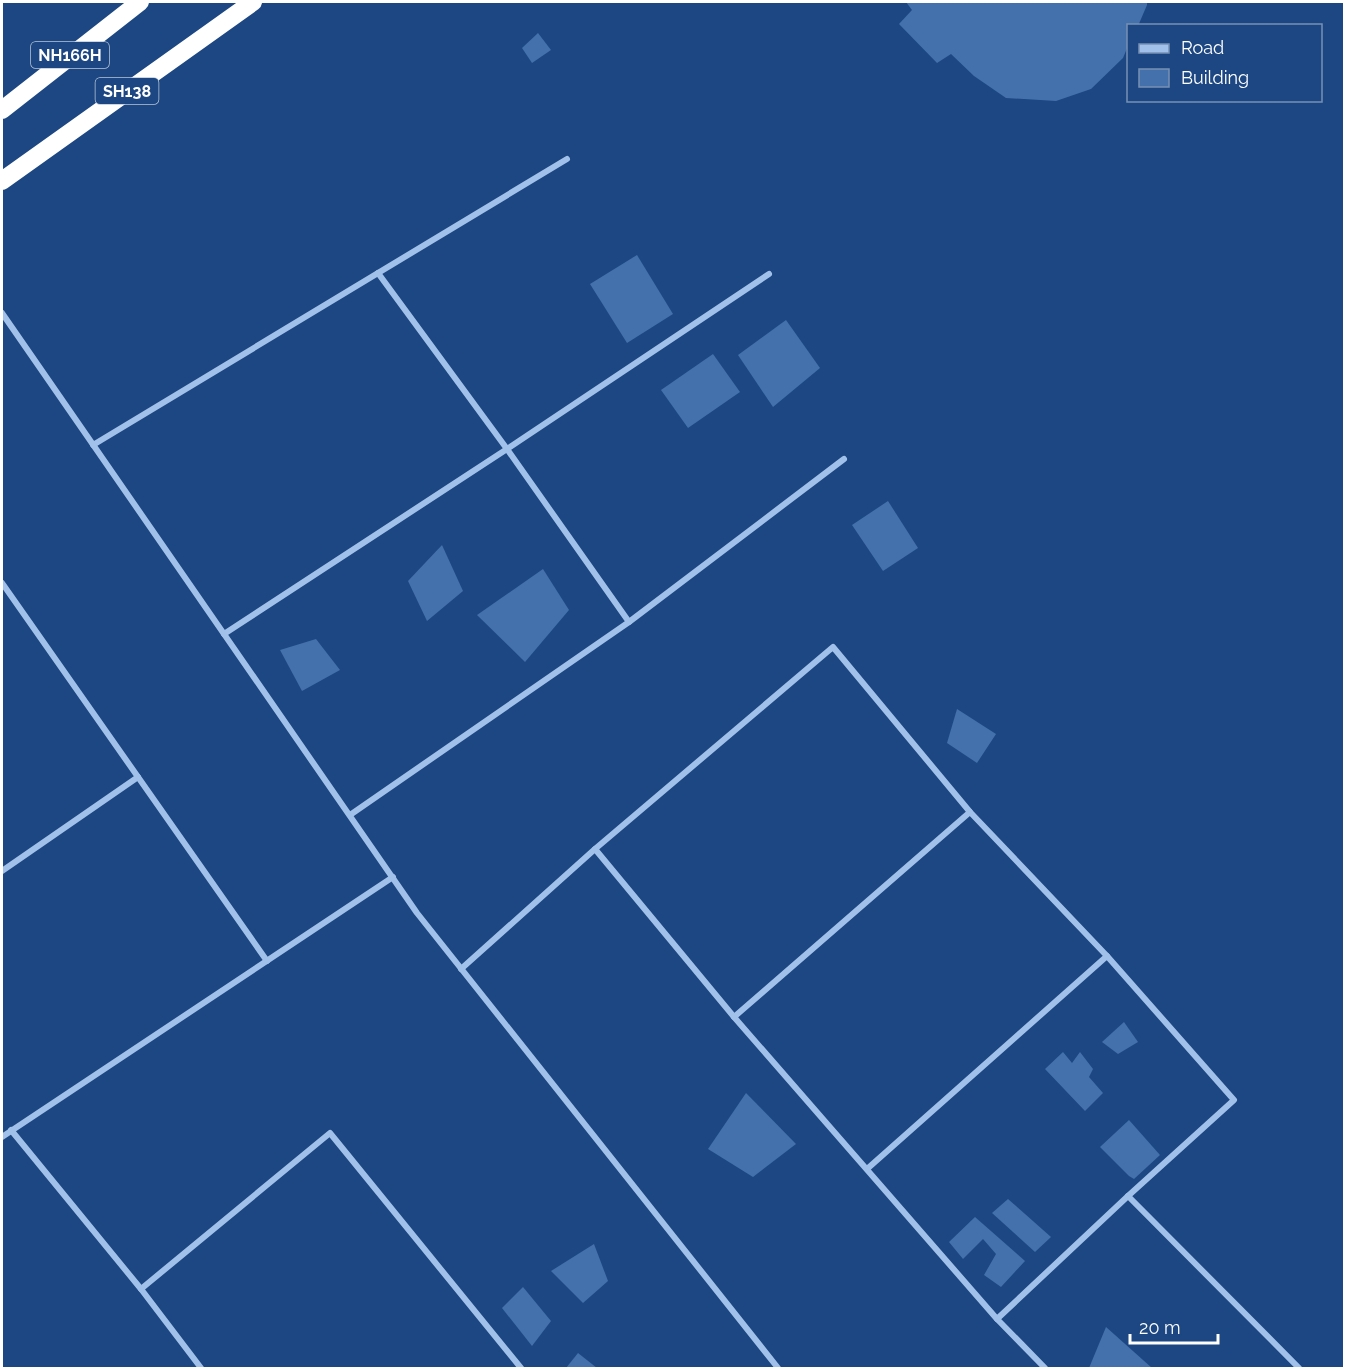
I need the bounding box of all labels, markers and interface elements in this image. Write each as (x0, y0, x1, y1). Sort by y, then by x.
legend (1127, 24, 1322, 102)
text: Road (1181, 37, 1224, 58)
road number: NH166H (31, 42, 109, 68)
text: Building (1181, 67, 1249, 88)
road number: SH138 (96, 78, 158, 104)
scale bar (1130, 1307, 1218, 1345)
text: 20 m (1139, 1317, 1181, 1338)

